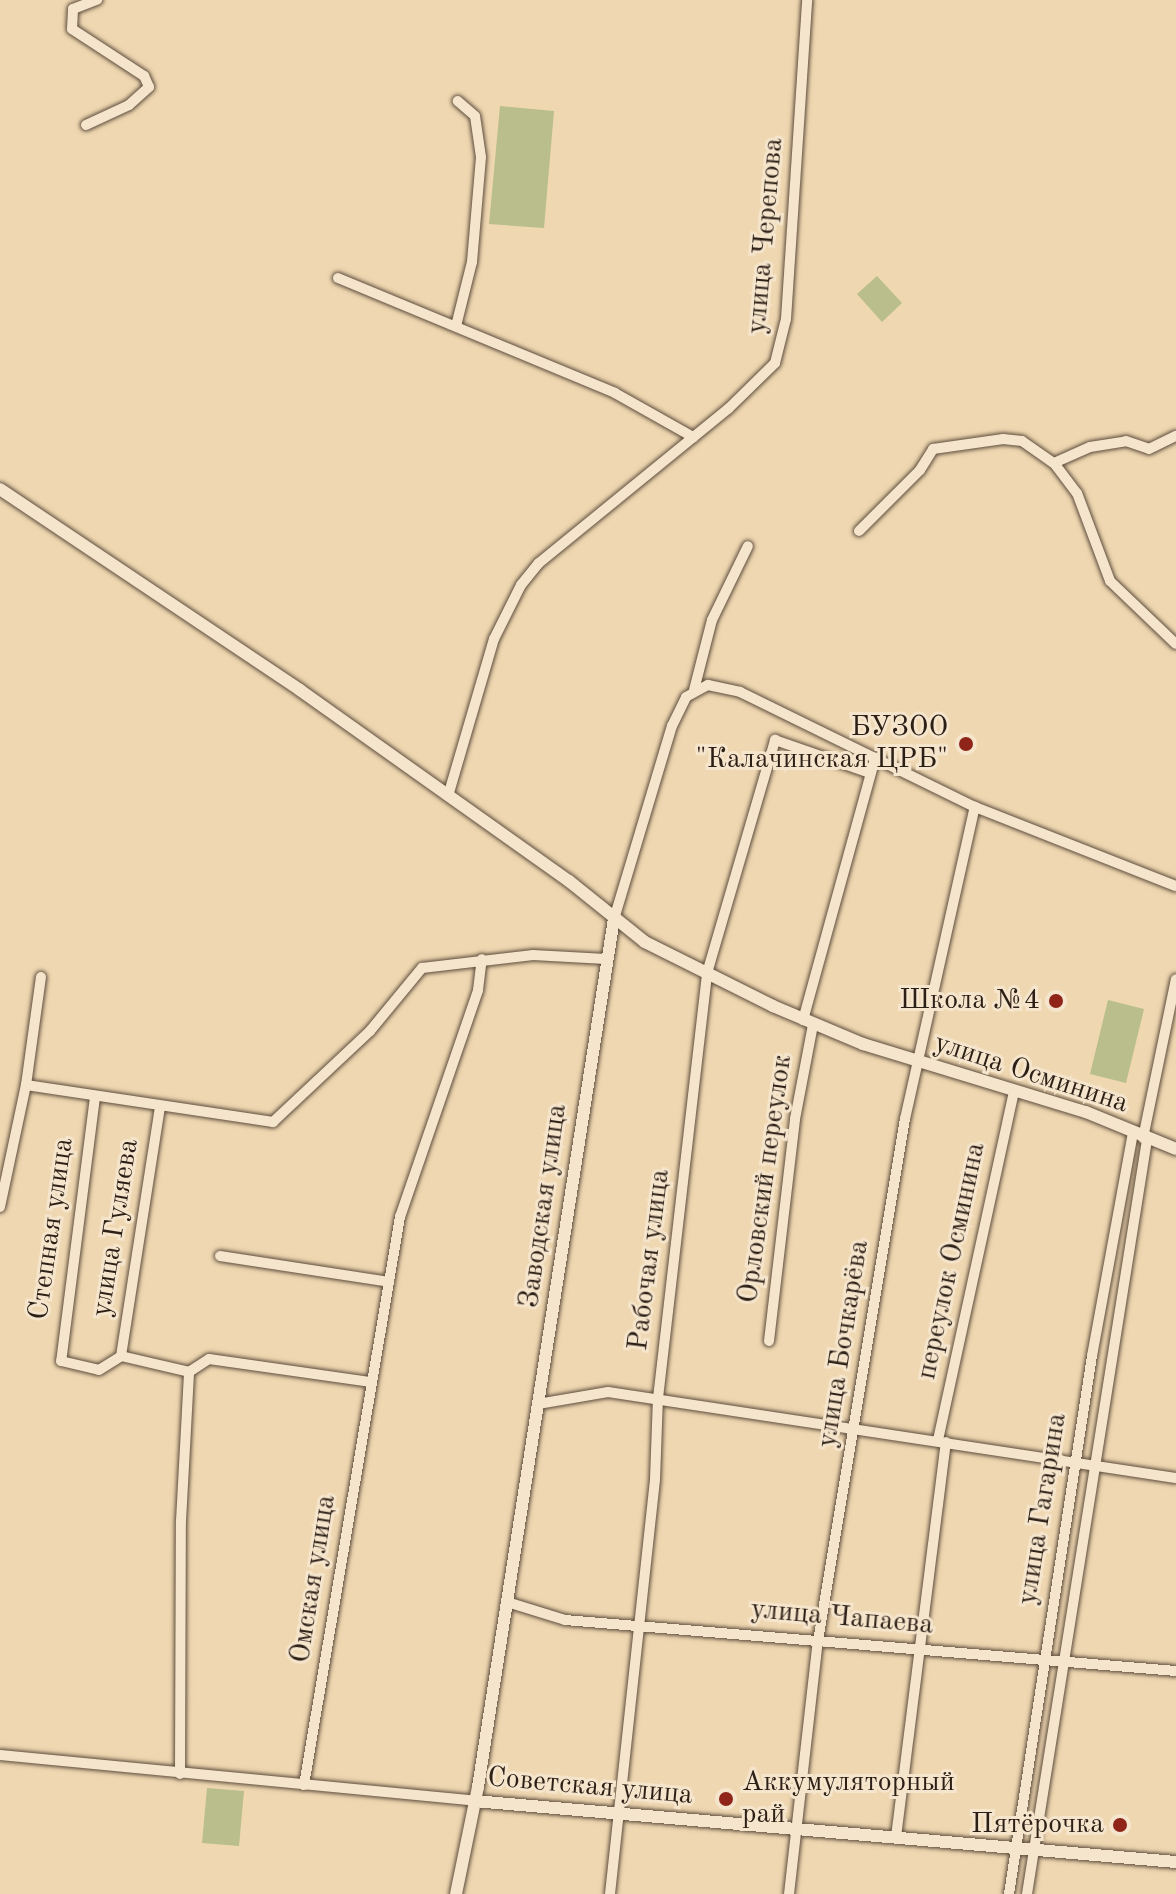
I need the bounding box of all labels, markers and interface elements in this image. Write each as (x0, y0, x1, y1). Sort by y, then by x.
street label: улица Черепова (741, 137, 791, 335)
place label: БУЗОО "Калачинская ЦРБ" (696, 711, 948, 777)
marker: БУЗОО "Калачинская ЦРБ" (955, 733, 977, 755)
place label: Школа №4 (899, 984, 1040, 1018)
marker: Школа №4 (1047, 992, 1065, 1010)
street label: улица Осминина (930, 1027, 1132, 1121)
street label: Орловский переулок (732, 1053, 800, 1305)
street label: Заводская улица (513, 1102, 575, 1310)
street label: Степная улица (23, 1136, 81, 1322)
street label: улица Гуляева (85, 1137, 147, 1319)
street label: переулок Осминина (910, 1139, 994, 1383)
street label: Рабочая улица (622, 1167, 678, 1353)
street label: улица Бочкарёва (811, 1238, 877, 1450)
street label: улица Гагарина (1011, 1411, 1075, 1607)
street label: Омская улица (284, 1492, 344, 1666)
street label: улица Чапаева (749, 1593, 935, 1643)
street label: Советская улица (486, 1761, 694, 1813)
place label: Аккумуляторный рай (742, 1766, 955, 1832)
marker: Аккумуляторный рай (717, 1790, 735, 1808)
place label: Пятёрочка (971, 1808, 1104, 1842)
marker: Пятёрочка (1111, 1816, 1129, 1834)

